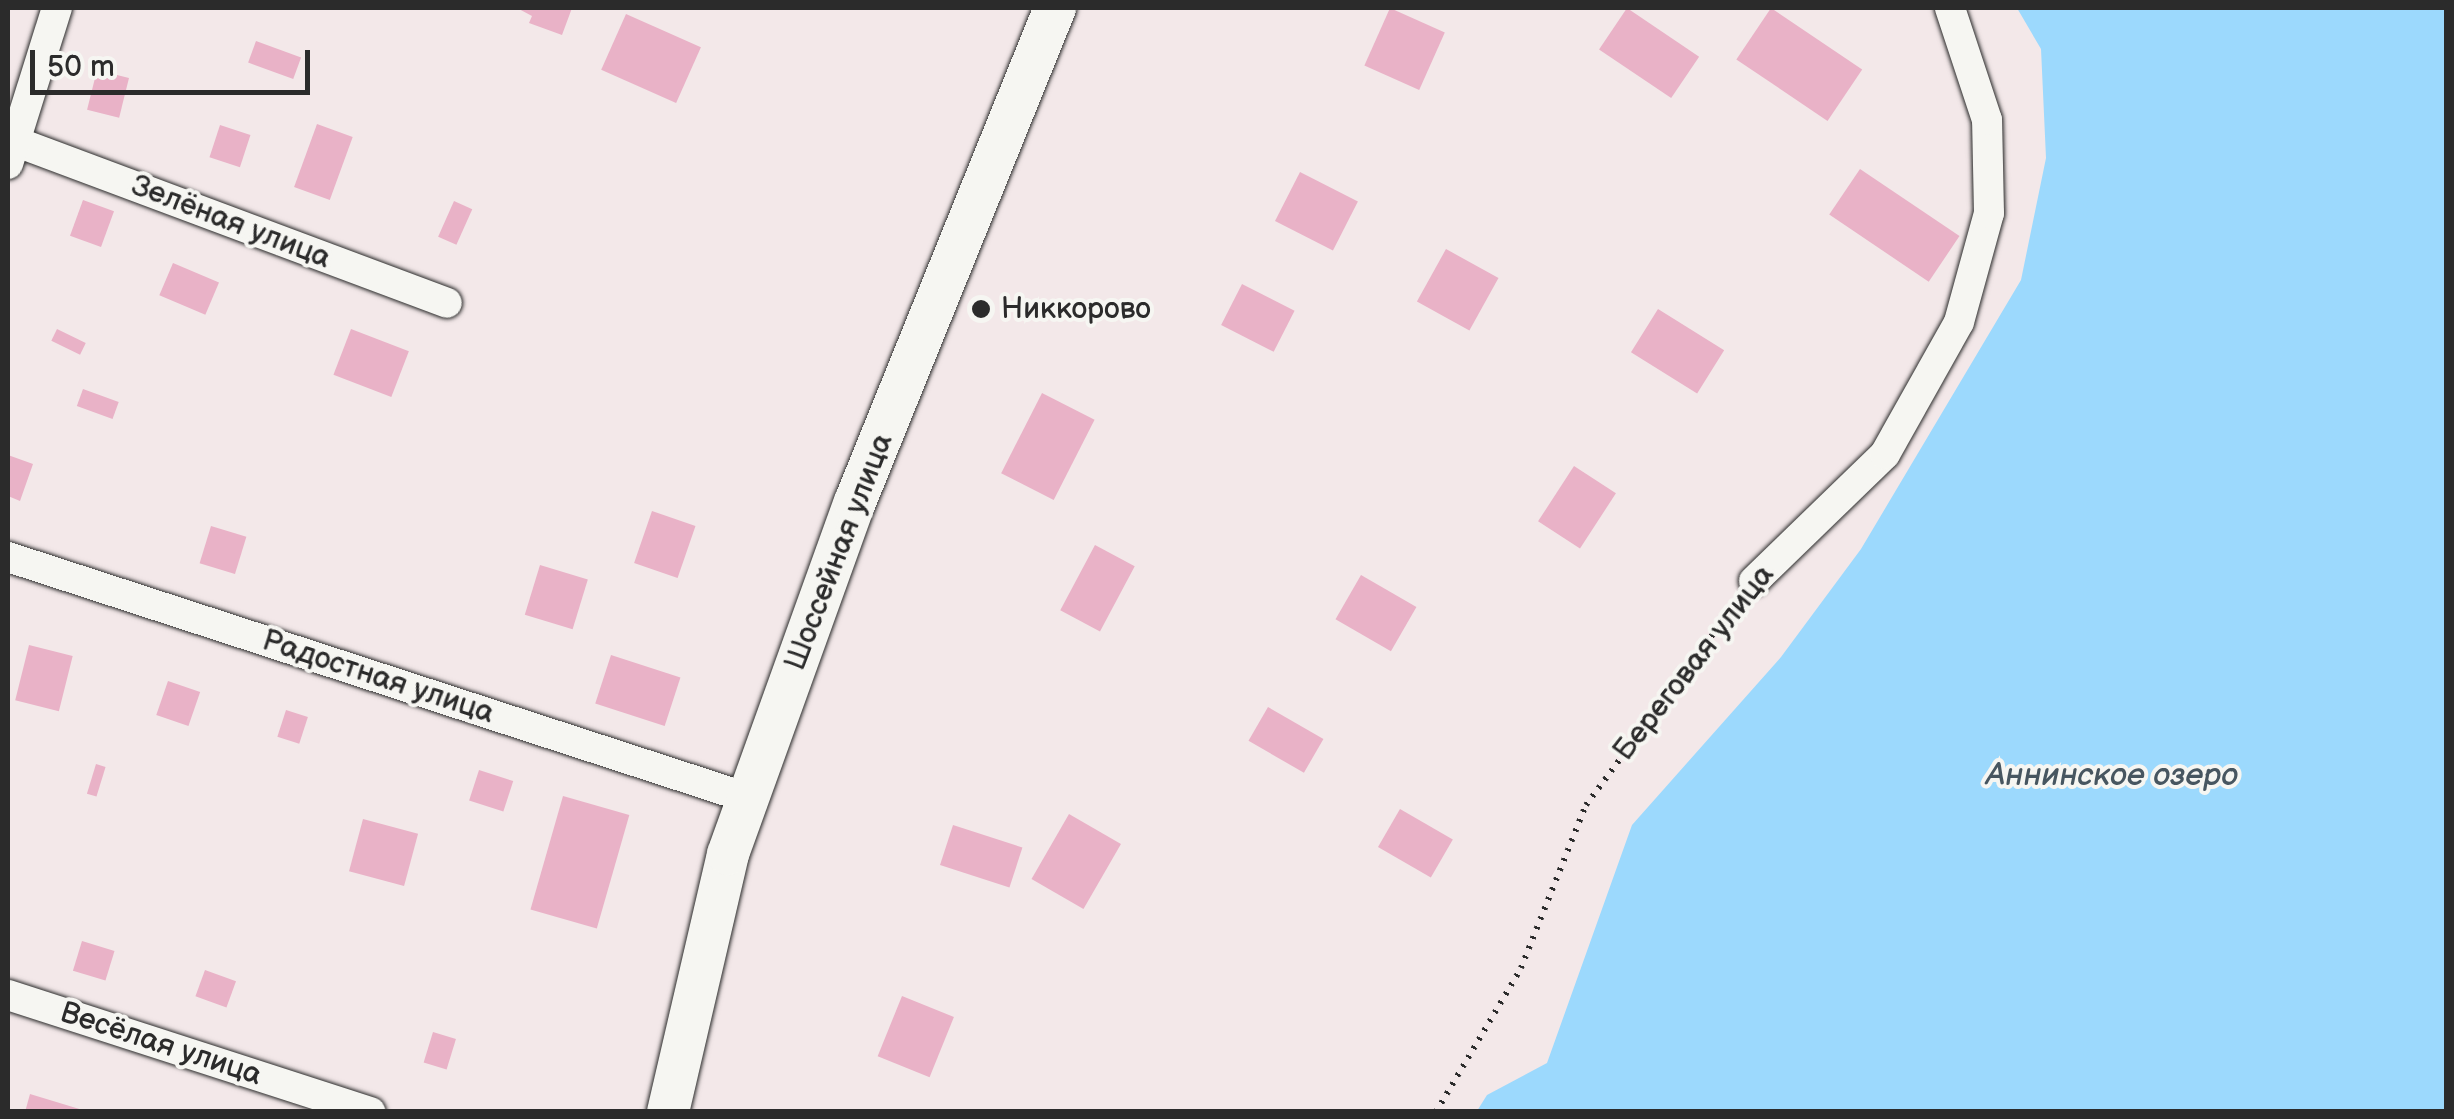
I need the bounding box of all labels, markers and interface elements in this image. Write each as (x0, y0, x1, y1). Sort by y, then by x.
scale bar (35, 30, 315, 92)
text: 50 m (47, 49, 115, 85)
street label: Зелёная улица (126, 168, 336, 276)
place label: Никкорово (1001, 291, 1151, 327)
marker: Никкорово (970, 298, 992, 320)
street label: Шоссейная улица (777, 429, 901, 675)
street label: Береговая улица (1606, 558, 1782, 768)
street label: Радостная улица (257, 623, 499, 731)
water label: Аннинское озеро (1986, 757, 2238, 795)
street label: Весёлая улица (56, 995, 266, 1093)

